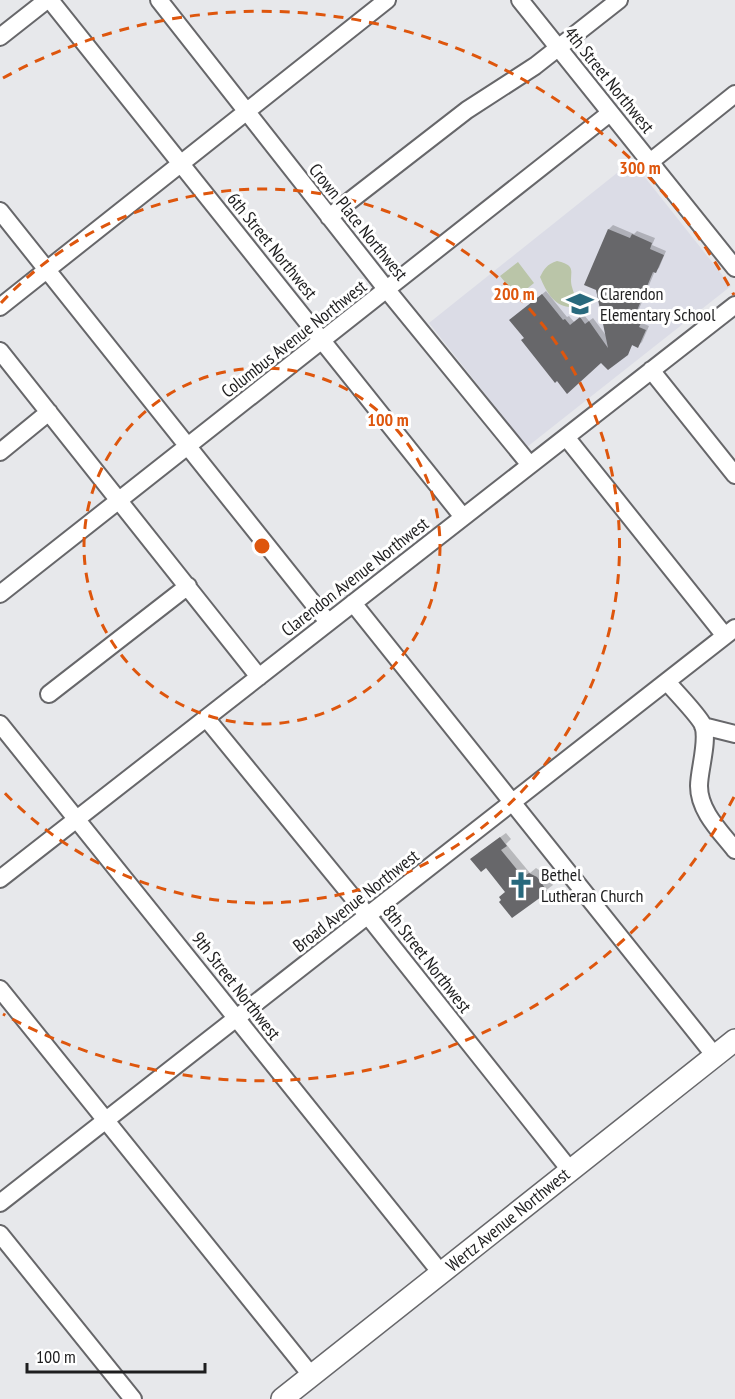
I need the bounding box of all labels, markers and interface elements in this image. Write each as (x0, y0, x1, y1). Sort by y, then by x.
street label: 4th Street Northwest (559, 22, 659, 138)
text: 300 m (619, 156, 661, 179)
street label: Crown Place Northwest (304, 158, 413, 285)
street label: 6th Street Northwest (222, 188, 322, 304)
street label: Columbus Avenue Northwest (216, 275, 371, 403)
text: 200 m (493, 282, 535, 305)
place label: Clarendon Elementary School (600, 282, 716, 326)
school or university icon: Clarendon Elementary School (565, 289, 595, 319)
text: 100 m (367, 408, 409, 431)
street label: Clarendon Avenue Northwest (276, 512, 433, 641)
centre of rings (252, 536, 272, 556)
street label: Broad Avenue Northwest (288, 844, 423, 957)
place label: Bethel Lutheran Church (541, 863, 643, 907)
church icon: Bethel Lutheran Church (506, 870, 536, 900)
street label: 8th Street Northwest (378, 900, 477, 1017)
street label: 9th Street Northwest (187, 927, 286, 1044)
street label: Wertz Avenue Northwest (441, 1163, 574, 1277)
scale bar (27, 1336, 206, 1374)
text: 100 m (36, 1345, 76, 1368)

